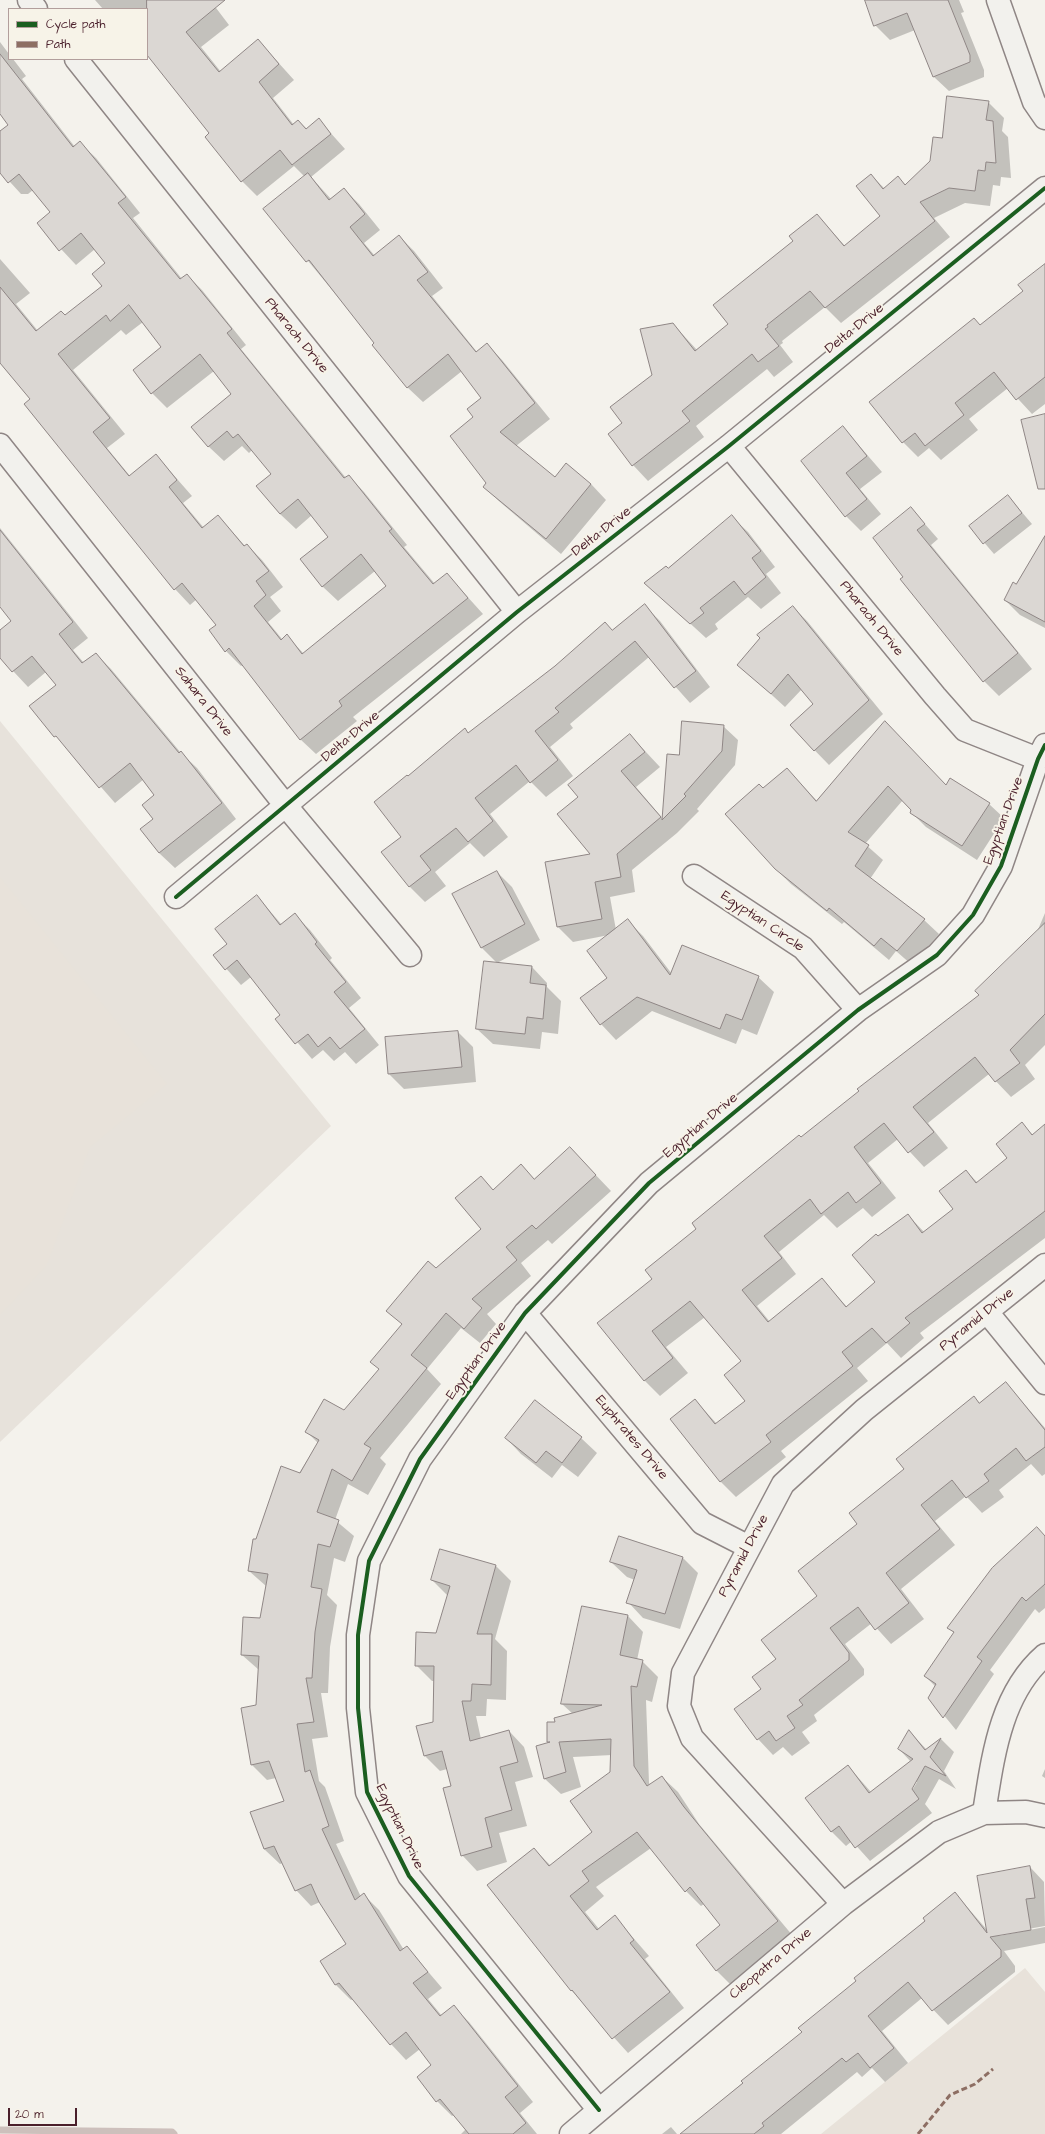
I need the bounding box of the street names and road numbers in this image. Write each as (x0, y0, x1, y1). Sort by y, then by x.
street label: Pharaoh Drive (261, 295, 331, 377)
street label: Delta Drive (822, 300, 888, 358)
street label: Delta Drive (569, 504, 635, 560)
street label: Pharaoh Drive (836, 578, 906, 660)
street label: Sahara Drive (170, 664, 236, 740)
street label: Delta Drive (318, 708, 384, 766)
street label: Egyptian Drive (980, 775, 1028, 867)
street label: Egyptian Circle (717, 888, 807, 956)
street label: Egyptian Drive (660, 1090, 742, 1162)
street label: Pyramid Drive (936, 1285, 1018, 1355)
street label: Egyptian Drive (443, 1319, 511, 1403)
street label: Euphrates Drive (591, 1393, 671, 1483)
street label: Pyramid Drive (715, 1512, 773, 1600)
street label: Egyptian Drive (371, 1782, 427, 1872)
street label: Cleopatra Drive (726, 1925, 816, 2003)

